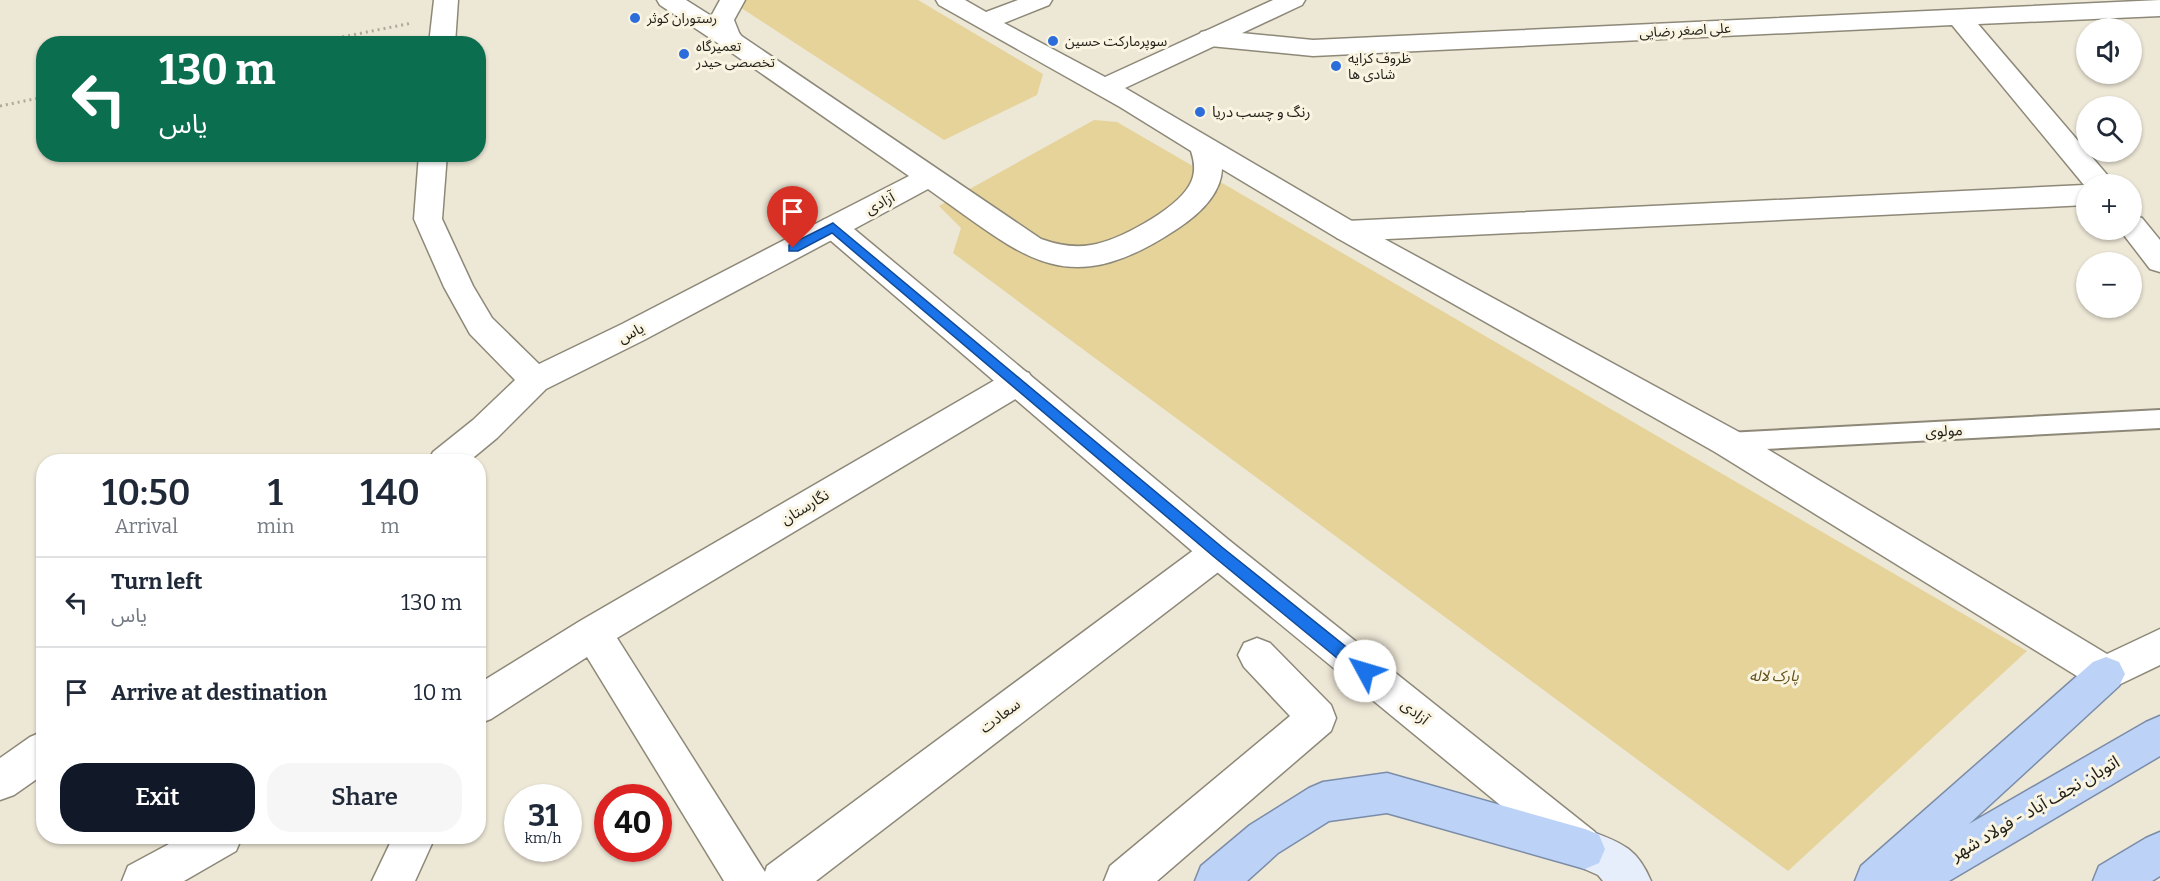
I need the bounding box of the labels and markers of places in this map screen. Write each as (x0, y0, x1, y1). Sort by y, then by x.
place label: رستوران کوثر (646, 10, 717, 27)
marker: رستوران کوثر (628, 11, 642, 25)
place label: سوپرمارکت حسین (1065, 33, 1167, 51)
marker: سوپرمارکت حسین (1046, 34, 1060, 48)
place label: تعمیرگاه تخصصی حیدر (695, 38, 775, 71)
marker: تعمیرگاه تخصصی حیدر (677, 47, 691, 61)
place label: ظروف کرایه شادی ها (1348, 50, 1411, 83)
marker: ظروف کرایه شادی ها (1329, 59, 1343, 73)
place label: رنگ و چسب دریا (1212, 103, 1310, 122)
marker: رنگ و چسب دریا (1193, 105, 1207, 119)
pin (767, 186, 818, 248)

